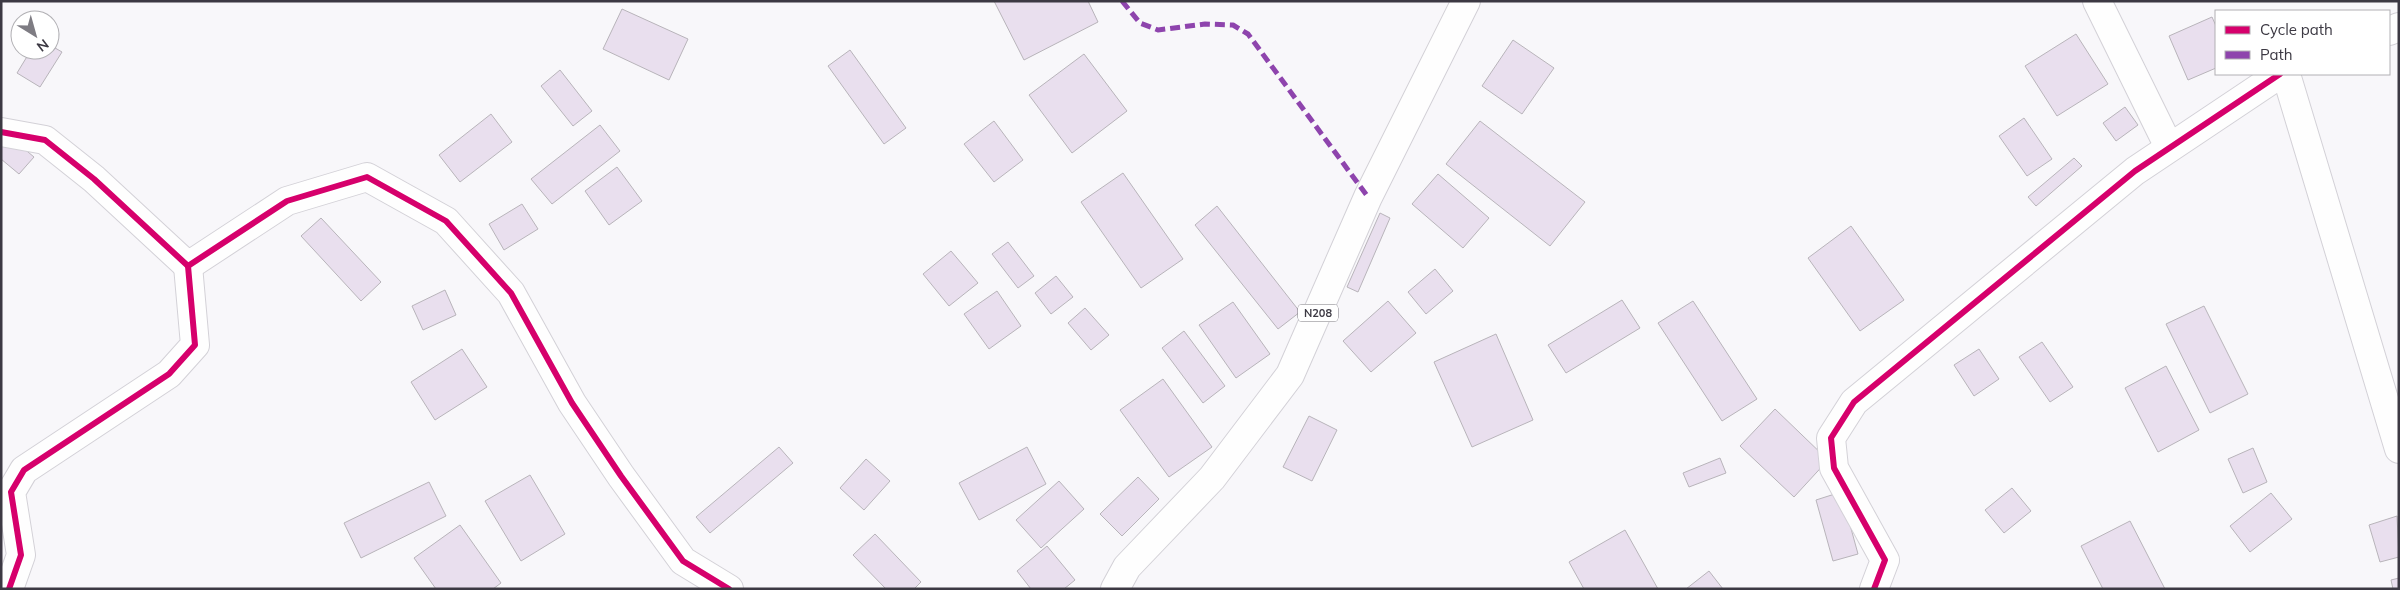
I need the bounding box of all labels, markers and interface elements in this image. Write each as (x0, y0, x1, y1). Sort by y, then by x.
north arrow (10, 10, 60, 60)
legend (2215, 10, 2390, 75)
text: Cycle path (2260, 20, 2333, 39)
text: N (33, 35, 52, 56)
text: Path (2260, 45, 2292, 64)
road number: N208 (1298, 304, 1338, 322)

